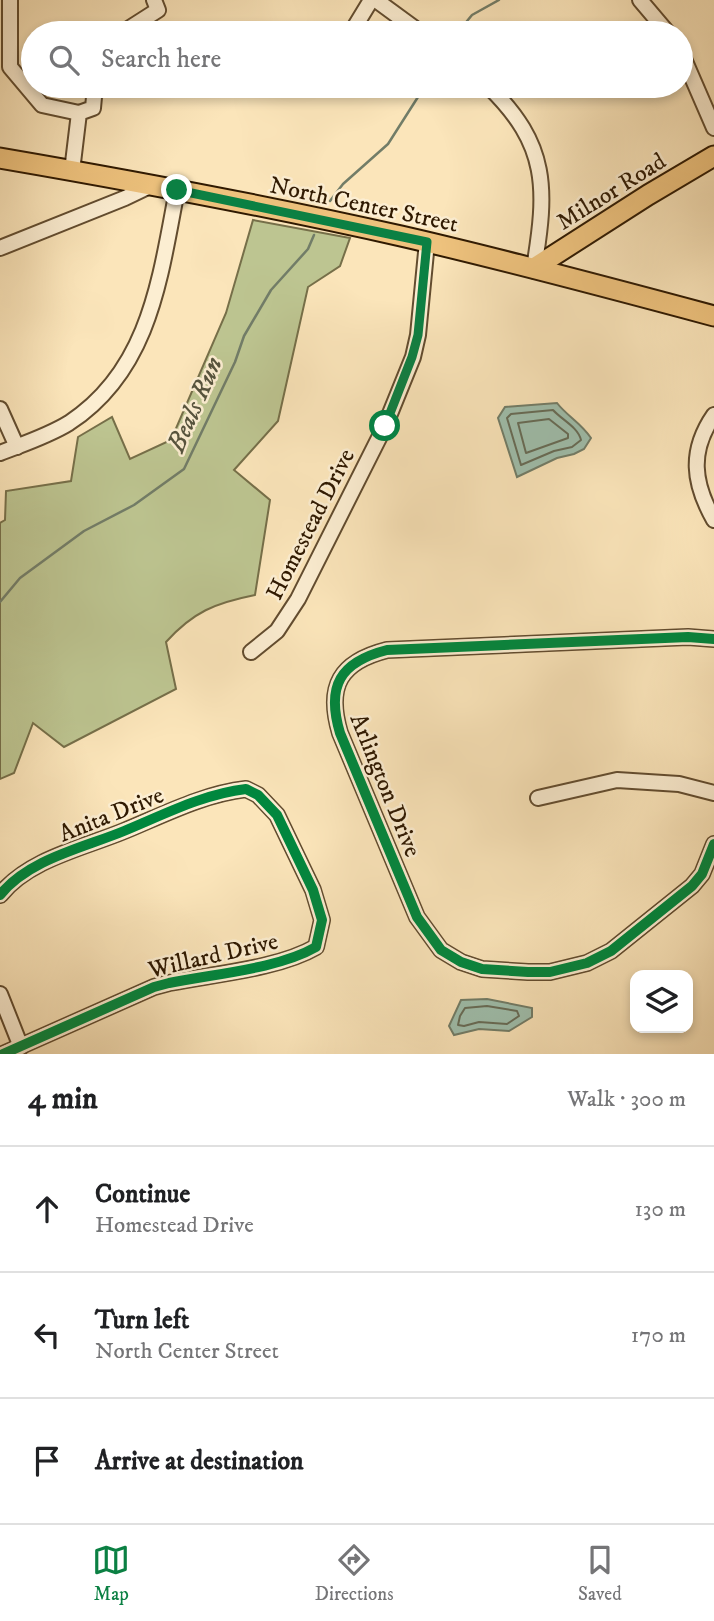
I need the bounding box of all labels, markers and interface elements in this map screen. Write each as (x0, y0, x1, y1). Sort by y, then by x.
search box (21, 21, 693, 98)
icon: search (45, 41, 83, 79)
text: Search here (101, 43, 221, 76)
street label: Milnor Road (551, 146, 672, 237)
street label: North Center Street (267, 170, 461, 240)
route end (161, 174, 192, 205)
water label: Beals Run (159, 352, 231, 458)
route start (369, 410, 400, 441)
street label: Homestead Drive (260, 444, 362, 605)
street label: Arlington Drive (343, 709, 428, 862)
street label: Anita Drive (55, 780, 168, 850)
street label: Willard Drive (144, 926, 281, 986)
map controls (630, 970, 693, 1033)
button: layers (630, 970, 693, 1033)
text: 4 min (28, 1081, 98, 1118)
text: Walk · 300 m (567, 1085, 686, 1114)
text: Continue (95, 1178, 190, 1211)
icon: ahead (28, 1190, 66, 1228)
text: 130 m (634, 1195, 686, 1224)
text: Homestead Drive (95, 1211, 254, 1240)
text: Turn left (95, 1304, 189, 1337)
icon: left (28, 1316, 66, 1354)
text: 170 m (631, 1321, 686, 1350)
text: North Center Street (95, 1337, 279, 1366)
icon: arrive (28, 1442, 66, 1480)
text: Arrive at destination (95, 1445, 304, 1478)
tab: Map (92, 1541, 130, 1606)
tab: Directions (315, 1541, 394, 1606)
tab: Saved (578, 1541, 622, 1606)

